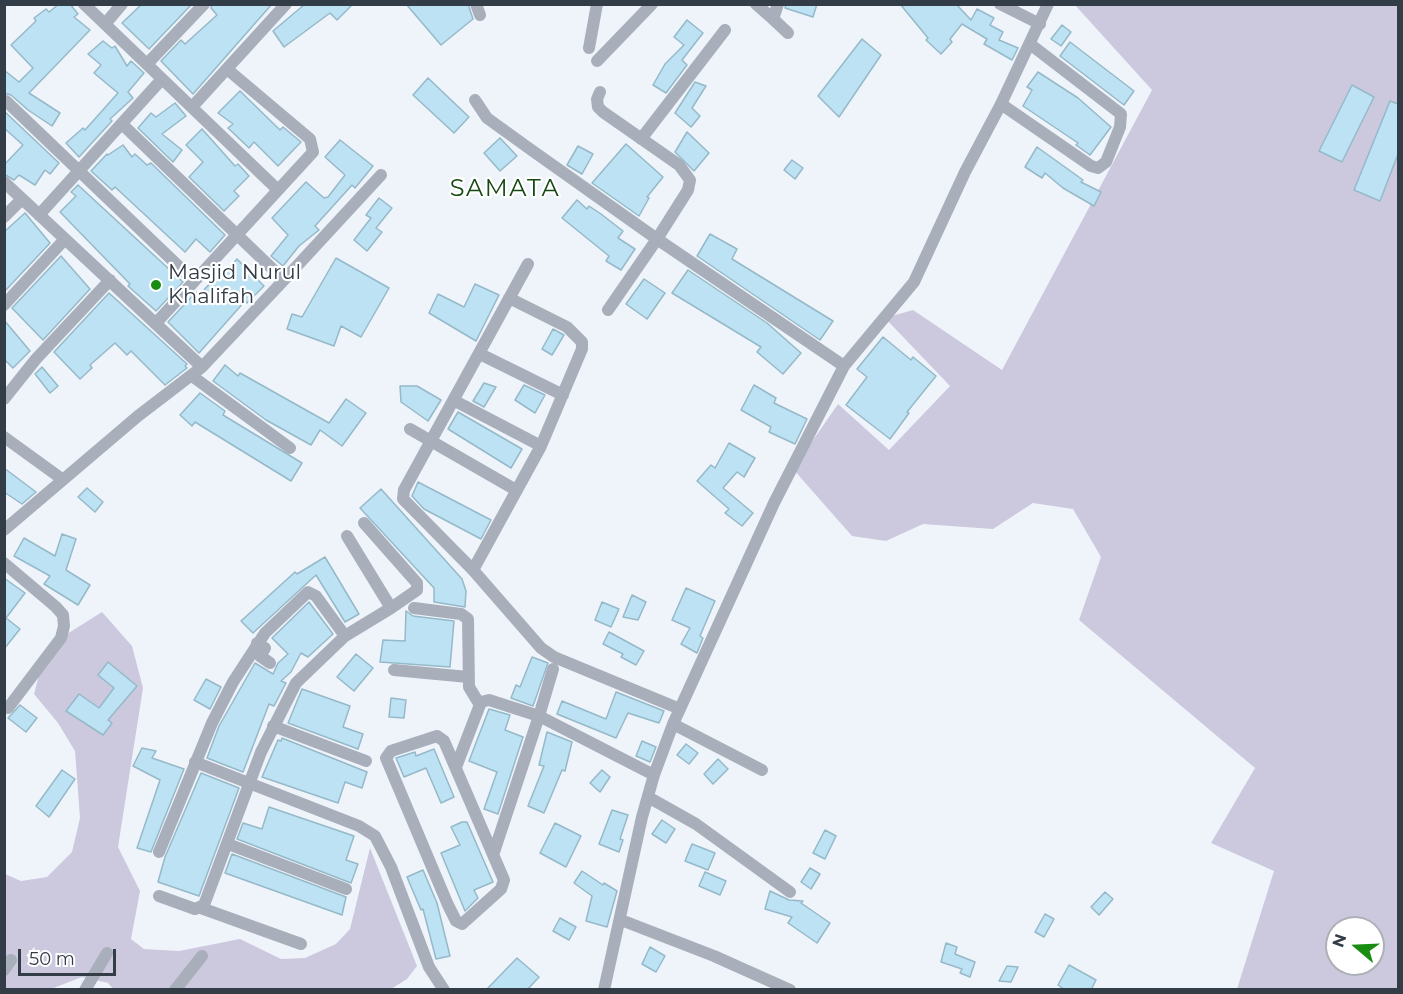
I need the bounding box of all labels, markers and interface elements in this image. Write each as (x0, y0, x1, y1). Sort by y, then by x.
district label: SAMATA (450, 175, 560, 203)
place label: Masjid Nurul Khalifah (168, 260, 301, 310)
marker: Masjid Nurul Khalifah (149, 278, 163, 292)
north arrow (1325, 916, 1385, 976)
text: N (1328, 931, 1350, 950)
scale bar (21, 937, 118, 975)
text: 50 m (29, 948, 75, 970)

